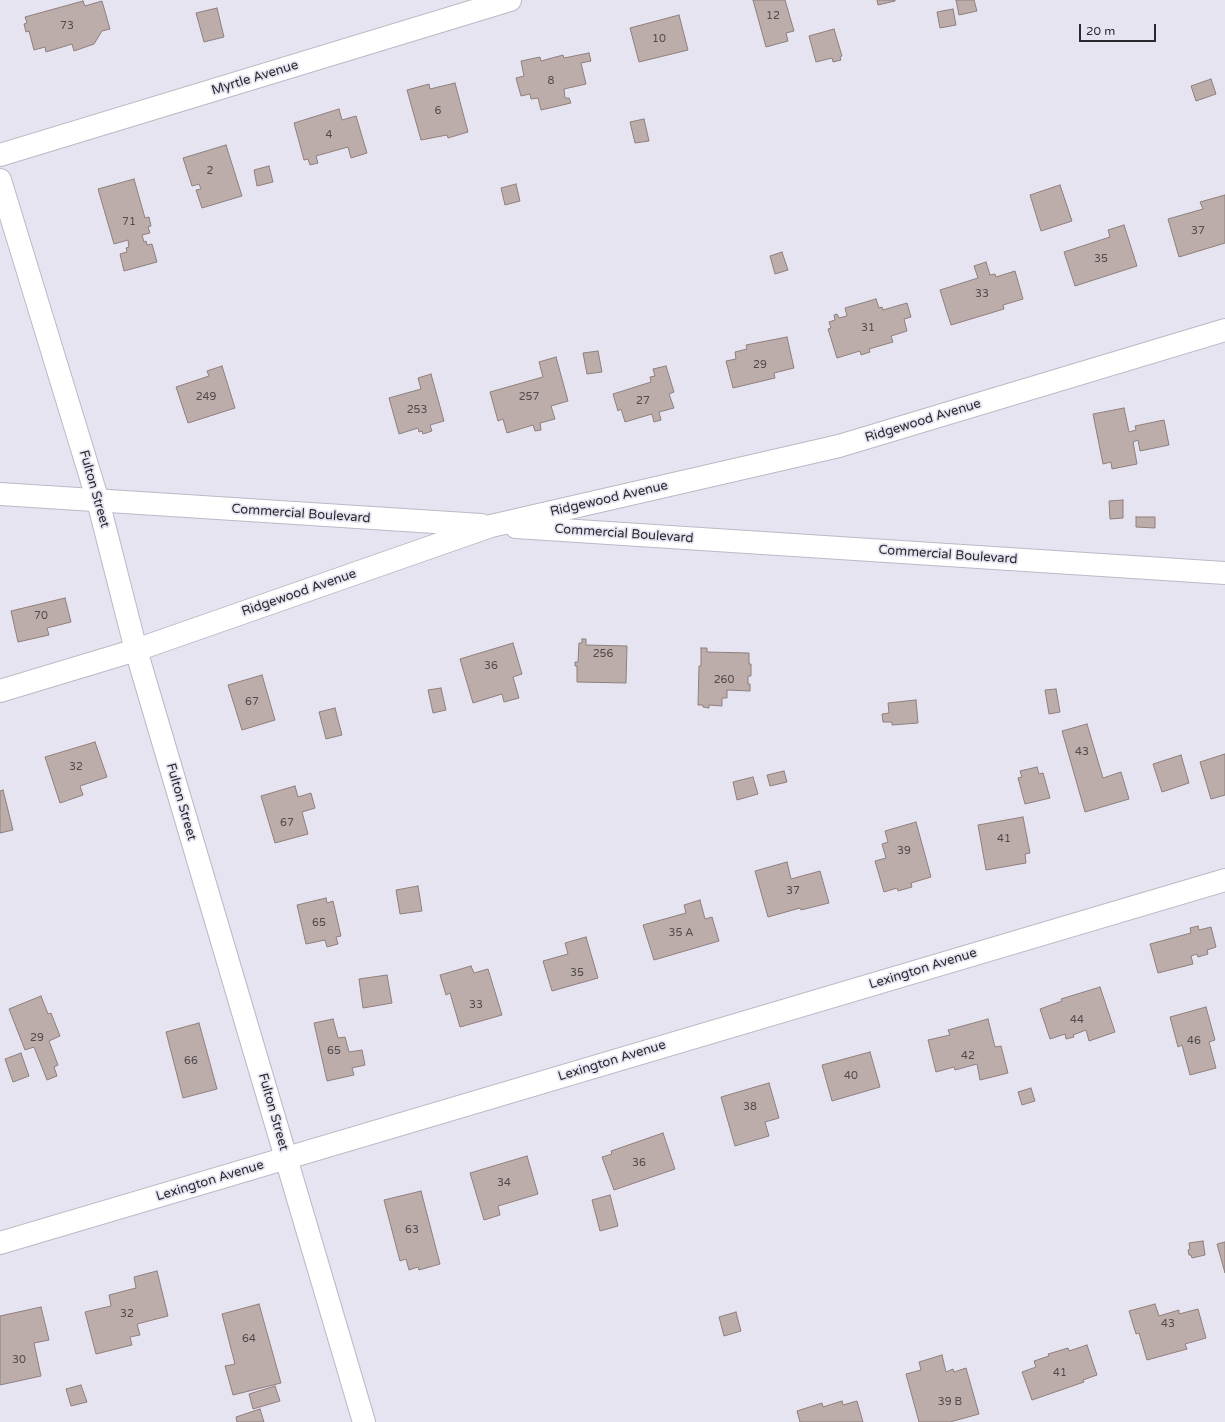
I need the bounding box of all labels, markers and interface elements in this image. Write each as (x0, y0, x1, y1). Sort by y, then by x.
house number: 12 (766, 9, 780, 23)
scale bar (1081, 16, 1158, 42)
house number: 73 (60, 19, 74, 33)
text: 20 m (1086, 24, 1115, 38)
house number: 10 (652, 32, 666, 46)
street label: Myrtle Avenue (210, 57, 300, 99)
house number: 8 (548, 74, 554, 88)
house number: 6 (435, 104, 441, 118)
house number: 4 (326, 128, 332, 142)
house number: 2 (207, 164, 213, 178)
house number: 71 (122, 215, 136, 229)
house number: 37 (1191, 224, 1205, 238)
house number: 35 (1094, 252, 1108, 266)
house number: 33 (975, 287, 989, 301)
house number: 31 (861, 321, 875, 335)
house number: 29 (753, 358, 767, 372)
house number: 249 (196, 390, 216, 404)
house number: 257 (519, 390, 539, 404)
house number: 27 (636, 394, 650, 408)
street label: Ridgewood Avenue (863, 396, 983, 446)
house number: 253 (407, 403, 427, 417)
street label: Fulton Street (75, 448, 113, 530)
street label: Ridgewood Avenue (549, 478, 669, 520)
street label: Commercial Boulevard (231, 501, 371, 527)
street label: Commercial Boulevard (554, 521, 694, 547)
street label: Commercial Boulevard (878, 542, 1018, 568)
street label: Ridgewood Avenue (240, 566, 358, 620)
house number: 70 (34, 609, 48, 623)
house number: 256 (593, 647, 613, 661)
house number: 36 (484, 659, 498, 673)
house number: 260 (714, 673, 734, 687)
house number: 67 (245, 695, 259, 709)
house number: 43 (1075, 745, 1089, 759)
house number: 32 (69, 760, 83, 774)
street label: Fulton Street (162, 761, 200, 843)
house number: 67 (280, 816, 294, 830)
house number: 41 (997, 832, 1011, 846)
house number: 39 (897, 844, 911, 858)
house number: 37 (786, 884, 800, 898)
house number: 65 (312, 916, 326, 930)
house number: 35 A (669, 926, 693, 940)
street label: Lexington Avenue (867, 945, 979, 993)
house number: 35 (570, 966, 584, 980)
house number: 33 (469, 998, 483, 1012)
house number: 44 (1070, 1013, 1084, 1027)
house number: 29 (30, 1031, 44, 1045)
house number: 46 (1187, 1034, 1201, 1048)
street label: Lexington Avenue (556, 1037, 668, 1085)
house number: 65 (327, 1044, 341, 1058)
house number: 42 (961, 1049, 975, 1063)
house number: 66 (184, 1054, 198, 1068)
house number: 40 (844, 1069, 858, 1083)
street label: Fulton Street (254, 1071, 292, 1153)
house number: 38 (743, 1100, 757, 1114)
house number: 36 (632, 1156, 646, 1170)
street label: Lexington Avenue (154, 1157, 266, 1205)
house number: 34 (497, 1176, 511, 1190)
house number: 63 (405, 1223, 419, 1237)
house number: 32 (120, 1307, 134, 1321)
house number: 43 (1161, 1317, 1175, 1331)
house number: 64 (242, 1332, 256, 1346)
house number: 30 (12, 1353, 26, 1367)
house number: 41 (1053, 1366, 1067, 1380)
house number: 39 B (938, 1395, 962, 1409)

